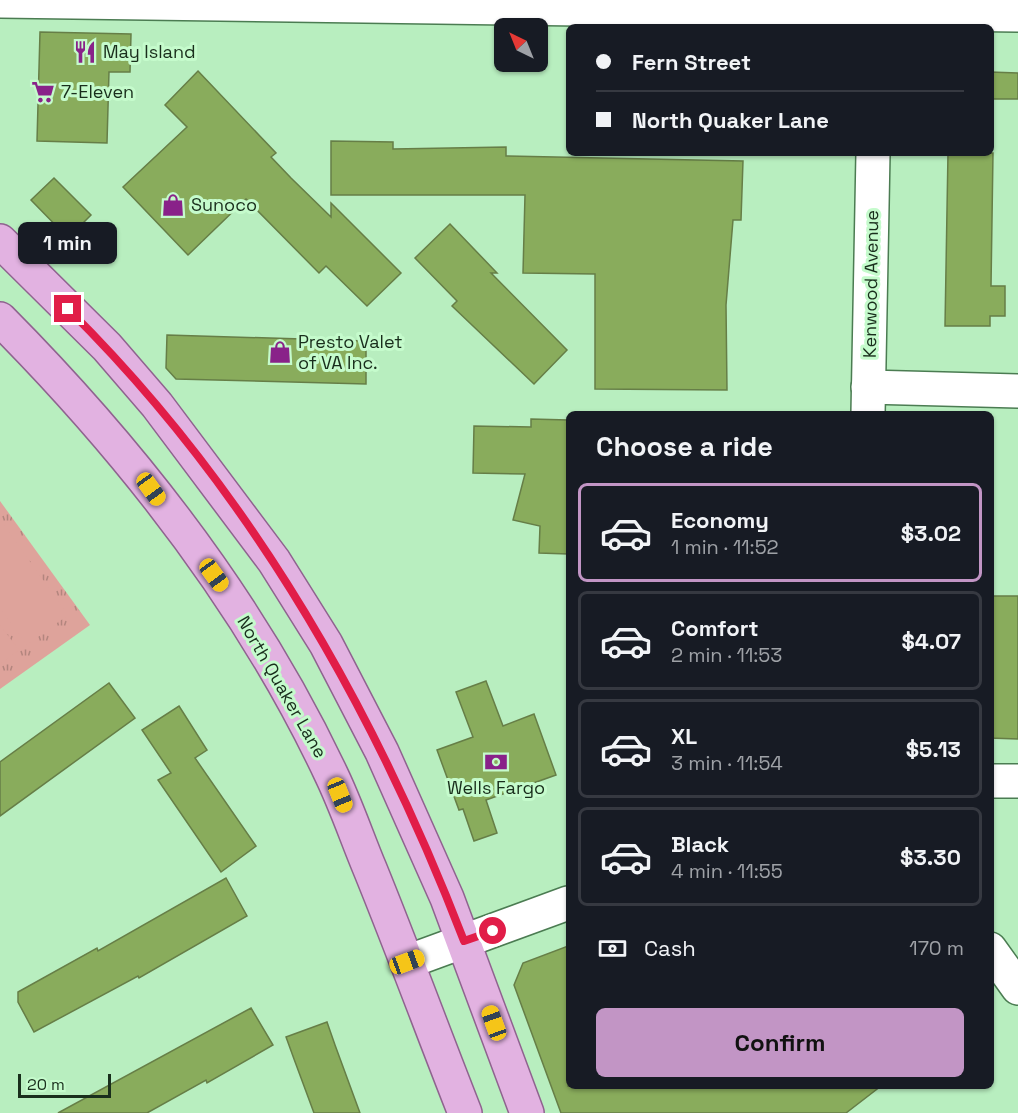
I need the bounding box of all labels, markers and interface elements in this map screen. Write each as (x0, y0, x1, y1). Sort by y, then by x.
north arrow (494, 18, 548, 72)
map controls (494, 18, 548, 72)
restaurant icon: May Island (72, 39, 98, 65)
place label: May Island (103, 40, 196, 63)
text: Fern Street (632, 48, 751, 76)
supermarket icon: 7-Eleven (30, 79, 56, 105)
place label: 7-Eleven (61, 80, 134, 103)
text: North Quaker Lane (632, 106, 829, 134)
shop icon: Sunoco (160, 192, 186, 218)
place label: Sunoco (191, 193, 257, 216)
street label: Kenwood Avenue (858, 210, 883, 358)
callout: 1 min (19, 222, 118, 264)
text: 1 min (43, 230, 92, 256)
route end (54, 295, 81, 322)
place label: Presto Valet of VA Inc. (298, 330, 403, 374)
shop icon: Presto Valet of VA Inc. (267, 339, 293, 365)
text: Choose a ride (596, 429, 773, 464)
car (133, 469, 169, 509)
icon: car (599, 506, 653, 560)
text: Economy (671, 506, 769, 534)
text: $3.02 (901, 519, 961, 547)
text: 1 min · 11:52 (671, 534, 779, 560)
car (196, 555, 232, 595)
street label: North Quaker Lane (232, 612, 332, 762)
icon: car (599, 614, 653, 668)
text: Comfort (671, 614, 759, 642)
text: $4.07 (901, 627, 961, 655)
text: 2 min · 11:53 (671, 642, 782, 668)
icon: car (599, 722, 653, 776)
text: XL (671, 722, 697, 750)
text: $5.13 (906, 735, 961, 763)
bank icon: Wells Fargo (483, 749, 509, 775)
text: 3 min · 11:54 (671, 750, 783, 776)
car (325, 775, 355, 815)
place label: Wells Fargo (447, 776, 545, 799)
icon: car (599, 830, 653, 884)
text: Black (671, 830, 729, 858)
text: $3.30 (900, 843, 961, 871)
text: 4 min · 11:55 (671, 858, 783, 884)
route start (479, 917, 506, 944)
icon: cash (596, 932, 629, 965)
text: Cash (644, 934, 696, 962)
text: 170 m (909, 935, 964, 961)
car (387, 947, 427, 977)
car (479, 1003, 509, 1043)
button: Confirm (596, 1008, 964, 1077)
scale bar (18, 1071, 111, 1098)
text: 20 m (27, 1074, 65, 1095)

